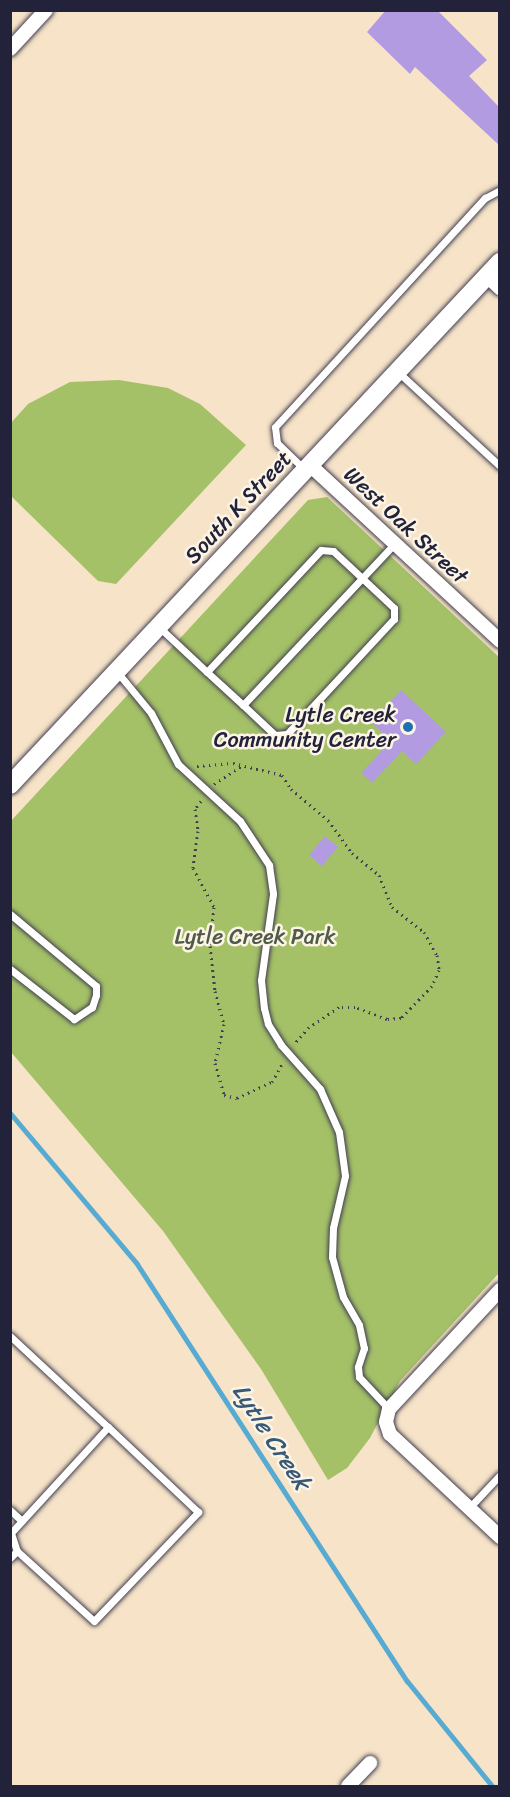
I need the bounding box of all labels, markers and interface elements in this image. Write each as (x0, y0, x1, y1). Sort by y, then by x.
street label: South K Street (178, 444, 298, 570)
street label: West Oak Street (338, 461, 474, 589)
place label: Lytle Creek Community Center (214, 701, 396, 752)
marker: Lytle Creek Community Center (401, 720, 415, 734)
park label: Lytle Creek Park (174, 924, 336, 950)
water label: Lytle Creek (226, 1378, 316, 1496)

